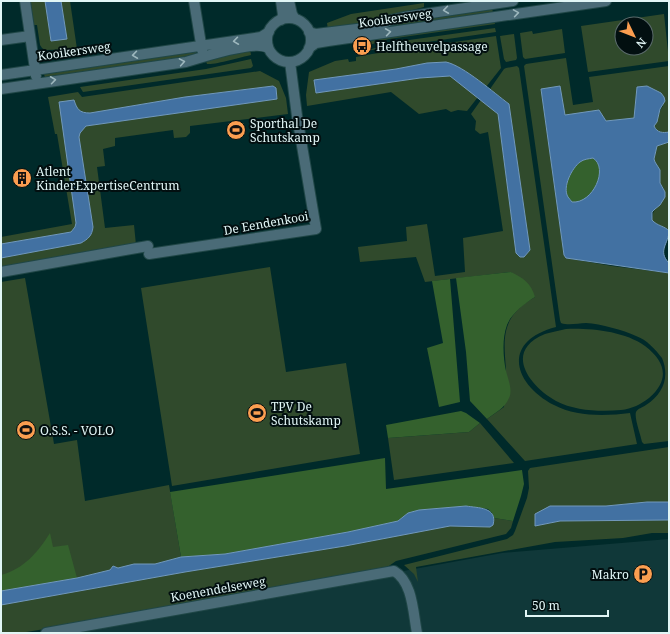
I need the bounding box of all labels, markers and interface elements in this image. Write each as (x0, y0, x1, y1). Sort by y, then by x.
street label: Kooikersweg (358, 4, 433, 32)
one-way arrow (443, 5, 449, 14)
one-way arrow (513, 9, 519, 18)
north arrow (614, 16, 654, 56)
one-way arrow (385, 28, 391, 37)
bus stop icon: Helftheuvelpassage (351, 35, 373, 57)
text: N (633, 35, 650, 52)
one-way arrow (233, 36, 239, 45)
street label: Kooikersweg (37, 37, 112, 65)
place label: Helftheuvelpassage (376, 38, 488, 55)
one-way arrow (132, 50, 138, 59)
one-way arrow (179, 58, 185, 67)
one-way arrow (50, 76, 56, 85)
place label: Sporthal De Schutskamp (250, 115, 320, 146)
sports icon: Sporthal De Schutskamp (225, 119, 247, 141)
place label: Atlent KinderExpertiseCentrum (36, 163, 180, 194)
building icon: Atlent KinderExpertiseCentrum (11, 167, 33, 189)
street label: De Eendenkooi (222, 207, 310, 239)
place label: TPV De Schutskamp (271, 398, 341, 429)
sports icon: TPV De Schutskamp (246, 402, 268, 424)
sports icon: O.S.S. - VOLO (15, 419, 37, 441)
place label: O.S.S. - VOLO (40, 422, 114, 439)
parking icon: Makro (632, 563, 654, 585)
place label: Makro (591, 566, 629, 583)
street label: Koenendelseweg (169, 572, 267, 606)
scale bar (526, 592, 608, 618)
text: 50 m (532, 597, 560, 614)

